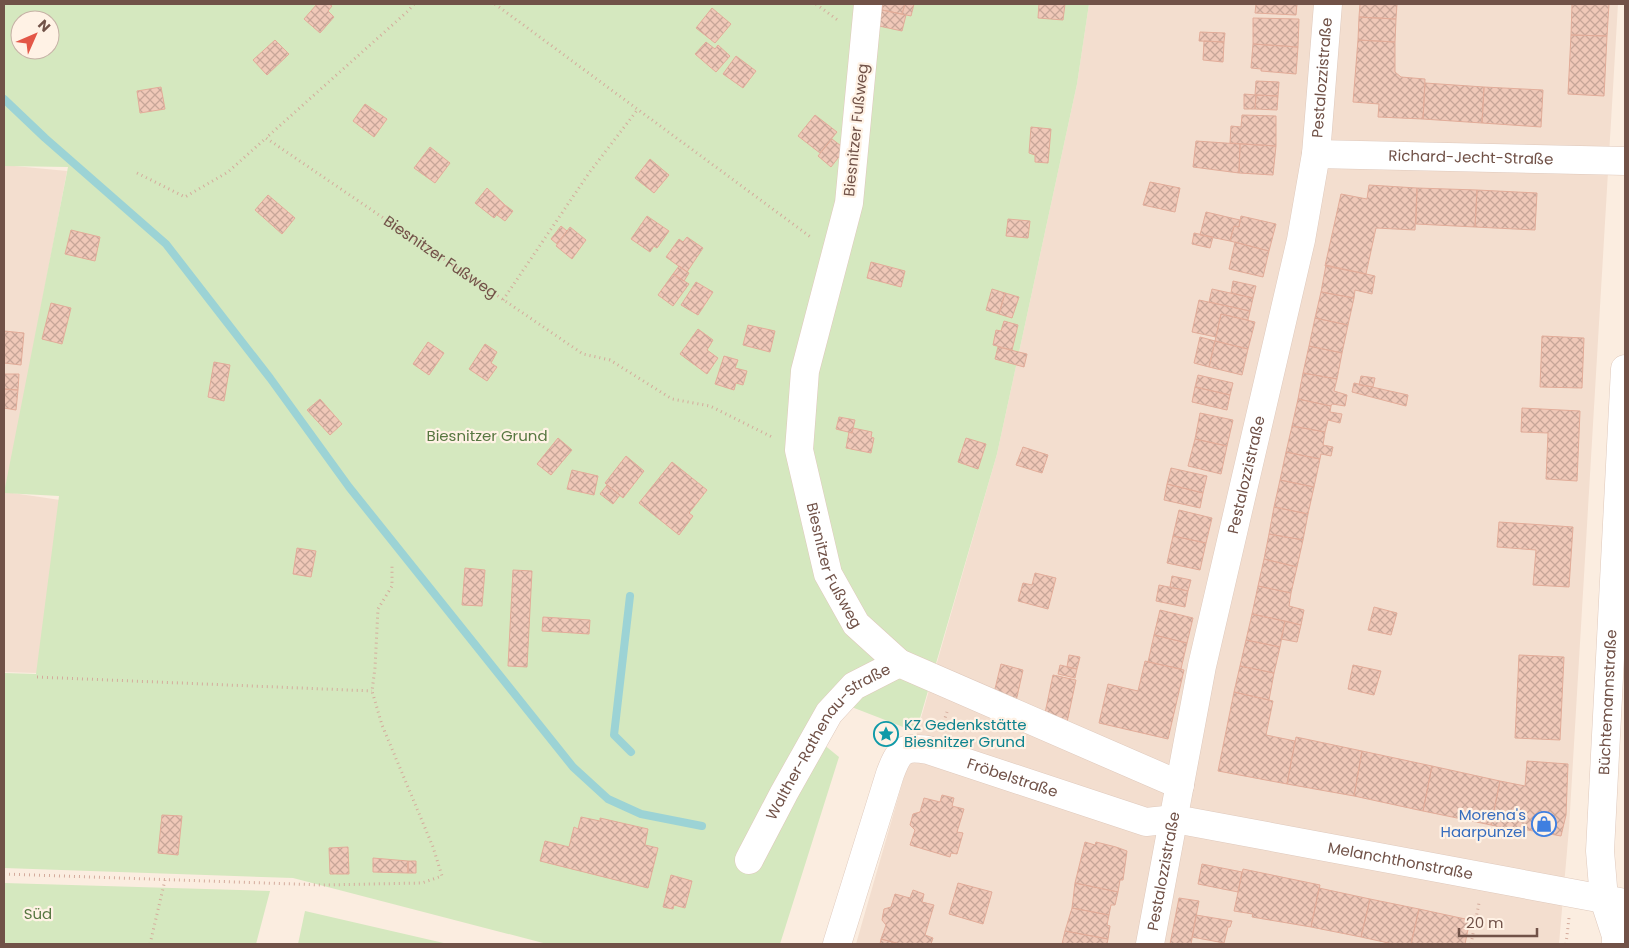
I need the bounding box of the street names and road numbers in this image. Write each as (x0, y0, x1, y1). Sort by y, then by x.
street label: Pestalozzistraße (1306, 17, 1337, 139)
street label: Biesnitzer Fußweg (838, 62, 873, 197)
street label: Richard-Jecht-Straße (1388, 145, 1554, 169)
street label: Biesnitzer Fußweg (380, 210, 502, 303)
street label: Pestalozzistraße (1222, 414, 1270, 536)
street label: Biesnitzer Fußweg (802, 500, 867, 632)
street label: Büchtemannstraße (1593, 629, 1621, 776)
street label: Walther-Rathenau-Straße (761, 658, 894, 824)
street label: Fröbelstraße (965, 753, 1061, 802)
street label: Pestalozzistraße (1142, 810, 1185, 932)
street label: Melanchthonstraße (1326, 837, 1475, 884)

